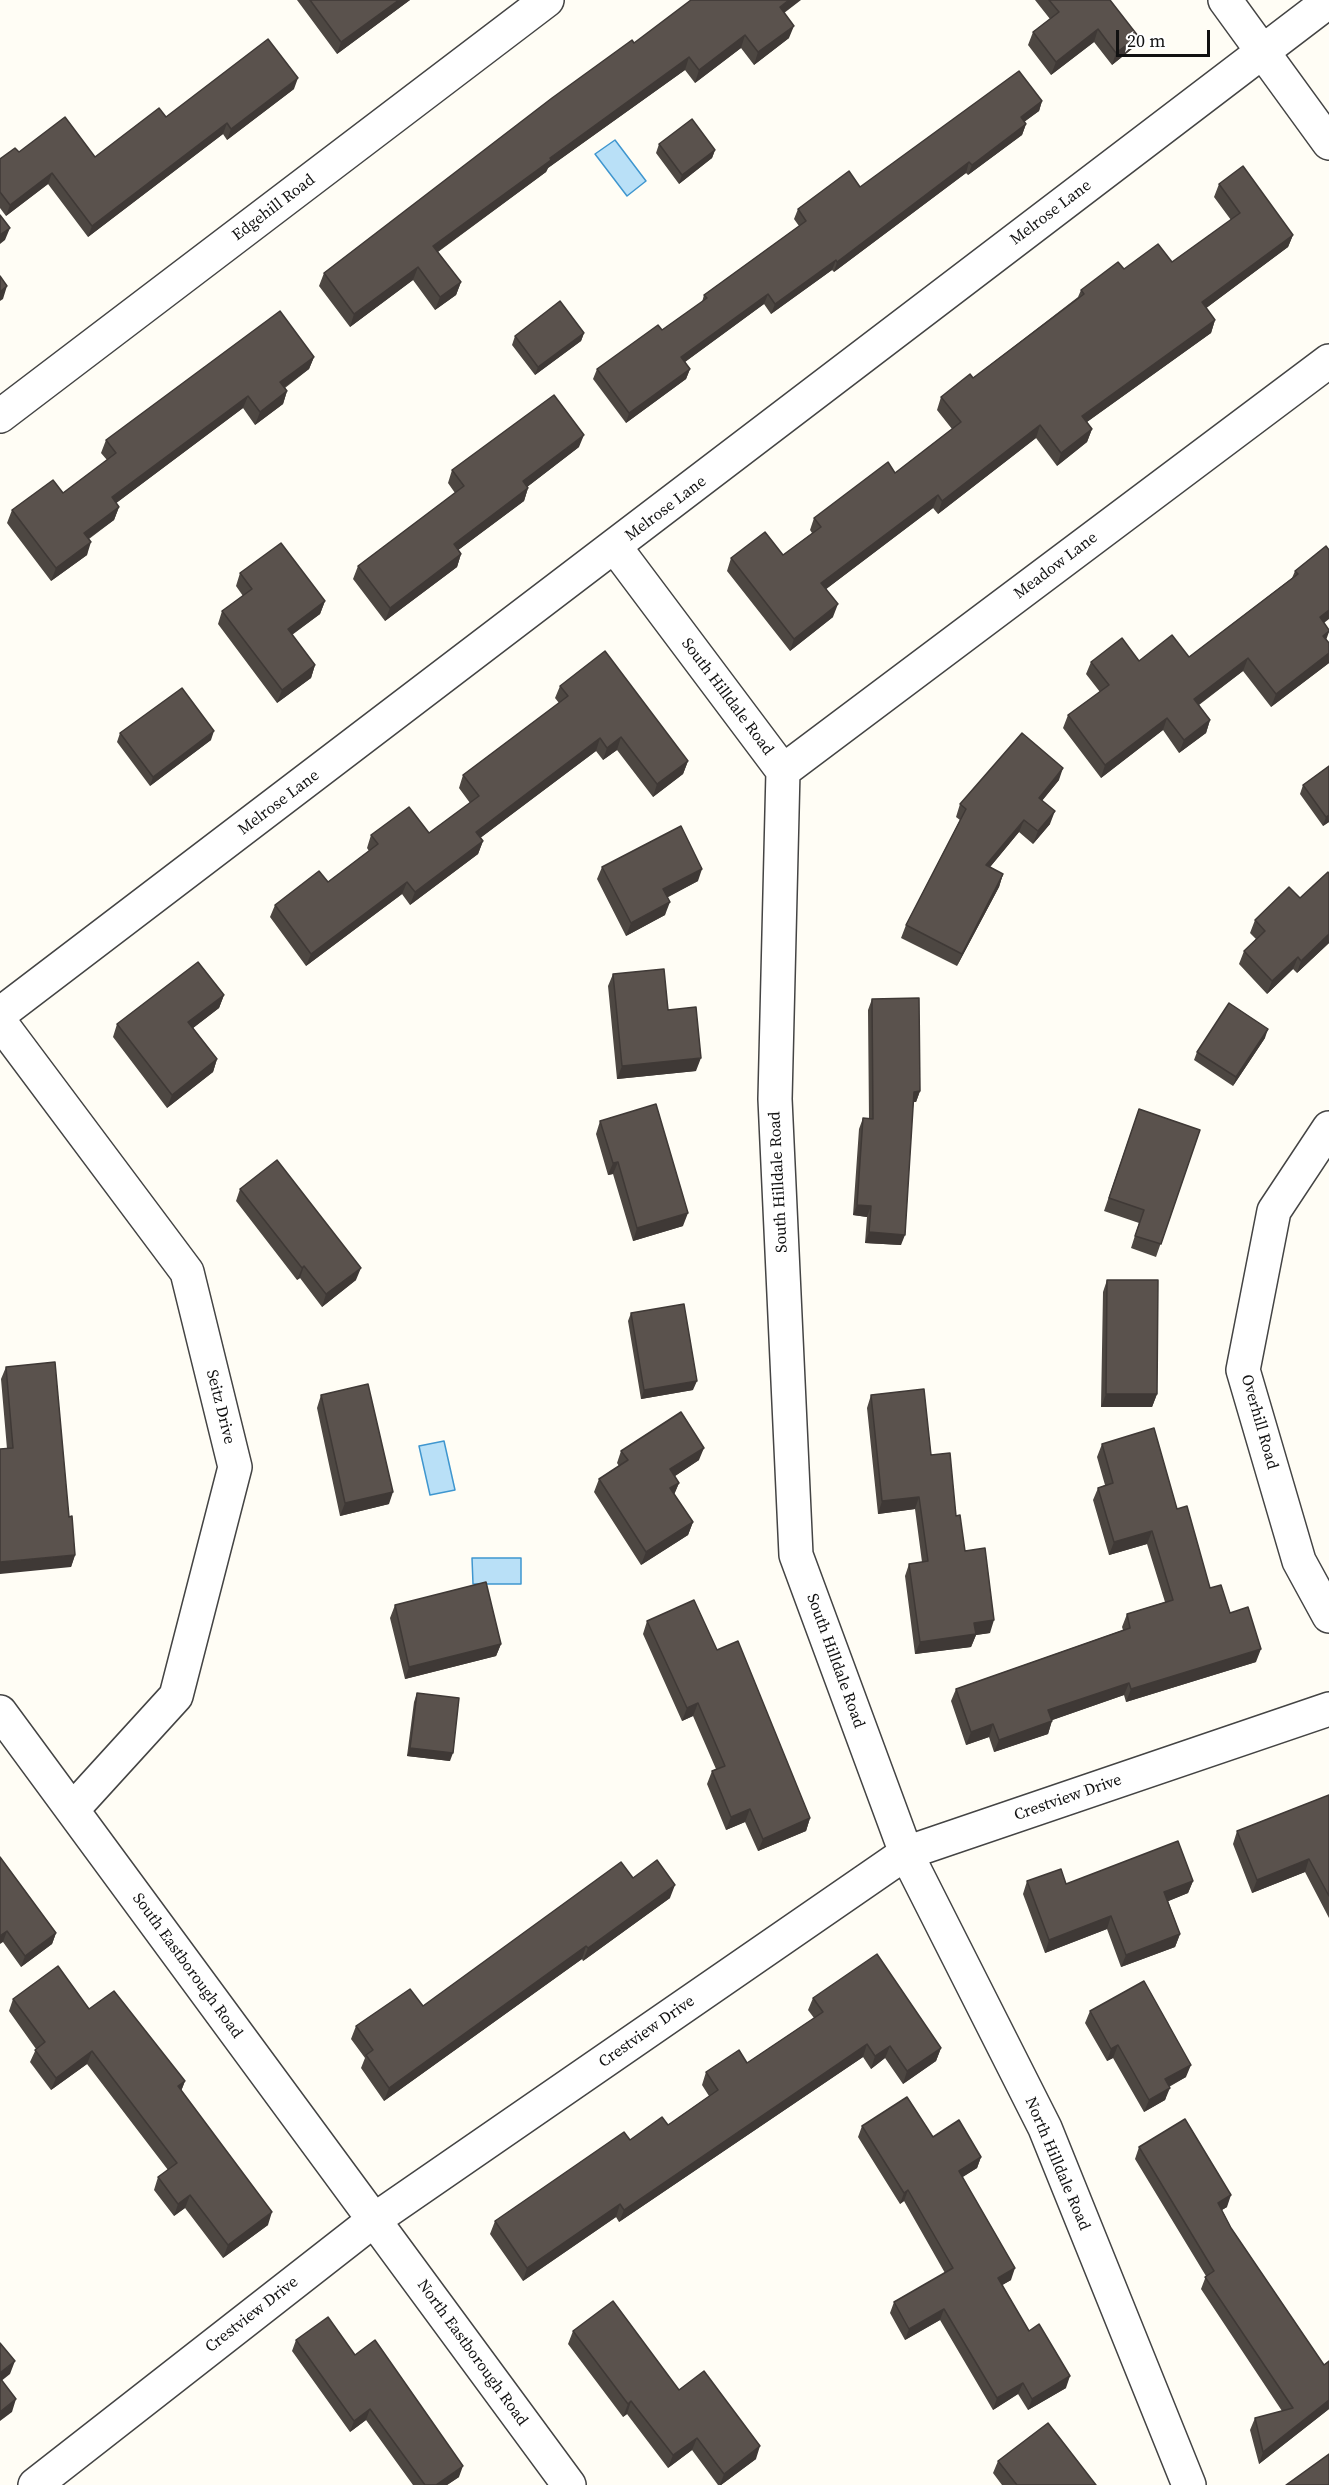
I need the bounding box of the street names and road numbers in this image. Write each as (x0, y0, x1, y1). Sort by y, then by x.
street label: Edgehill Road (229, 171, 319, 245)
street label: Melrose Lane (1007, 176, 1095, 250)
street label: Melrose Lane (622, 472, 710, 546)
street label: Meadow Lane (1010, 528, 1102, 604)
street label: South Hilldale Road (677, 635, 777, 759)
street label: Melrose Lane (235, 766, 323, 840)
street label: South Hilldale Road (766, 1111, 792, 1253)
street label: Seitz Drive (202, 1368, 238, 1446)
street label: Overhill Road (1236, 1372, 1282, 1472)
street label: South Hilldale Road (802, 1591, 868, 1731)
street label: Crestview Drive (1012, 1771, 1124, 1825)
street label: South Eastborough Road (128, 1890, 246, 2042)
street label: Crestview Drive (595, 1992, 699, 2072)
street label: North Hilldale Road (1020, 2095, 1094, 2233)
street label: Crestview Drive (202, 2273, 302, 2357)
street label: North Eastborough Road (412, 2276, 532, 2430)

